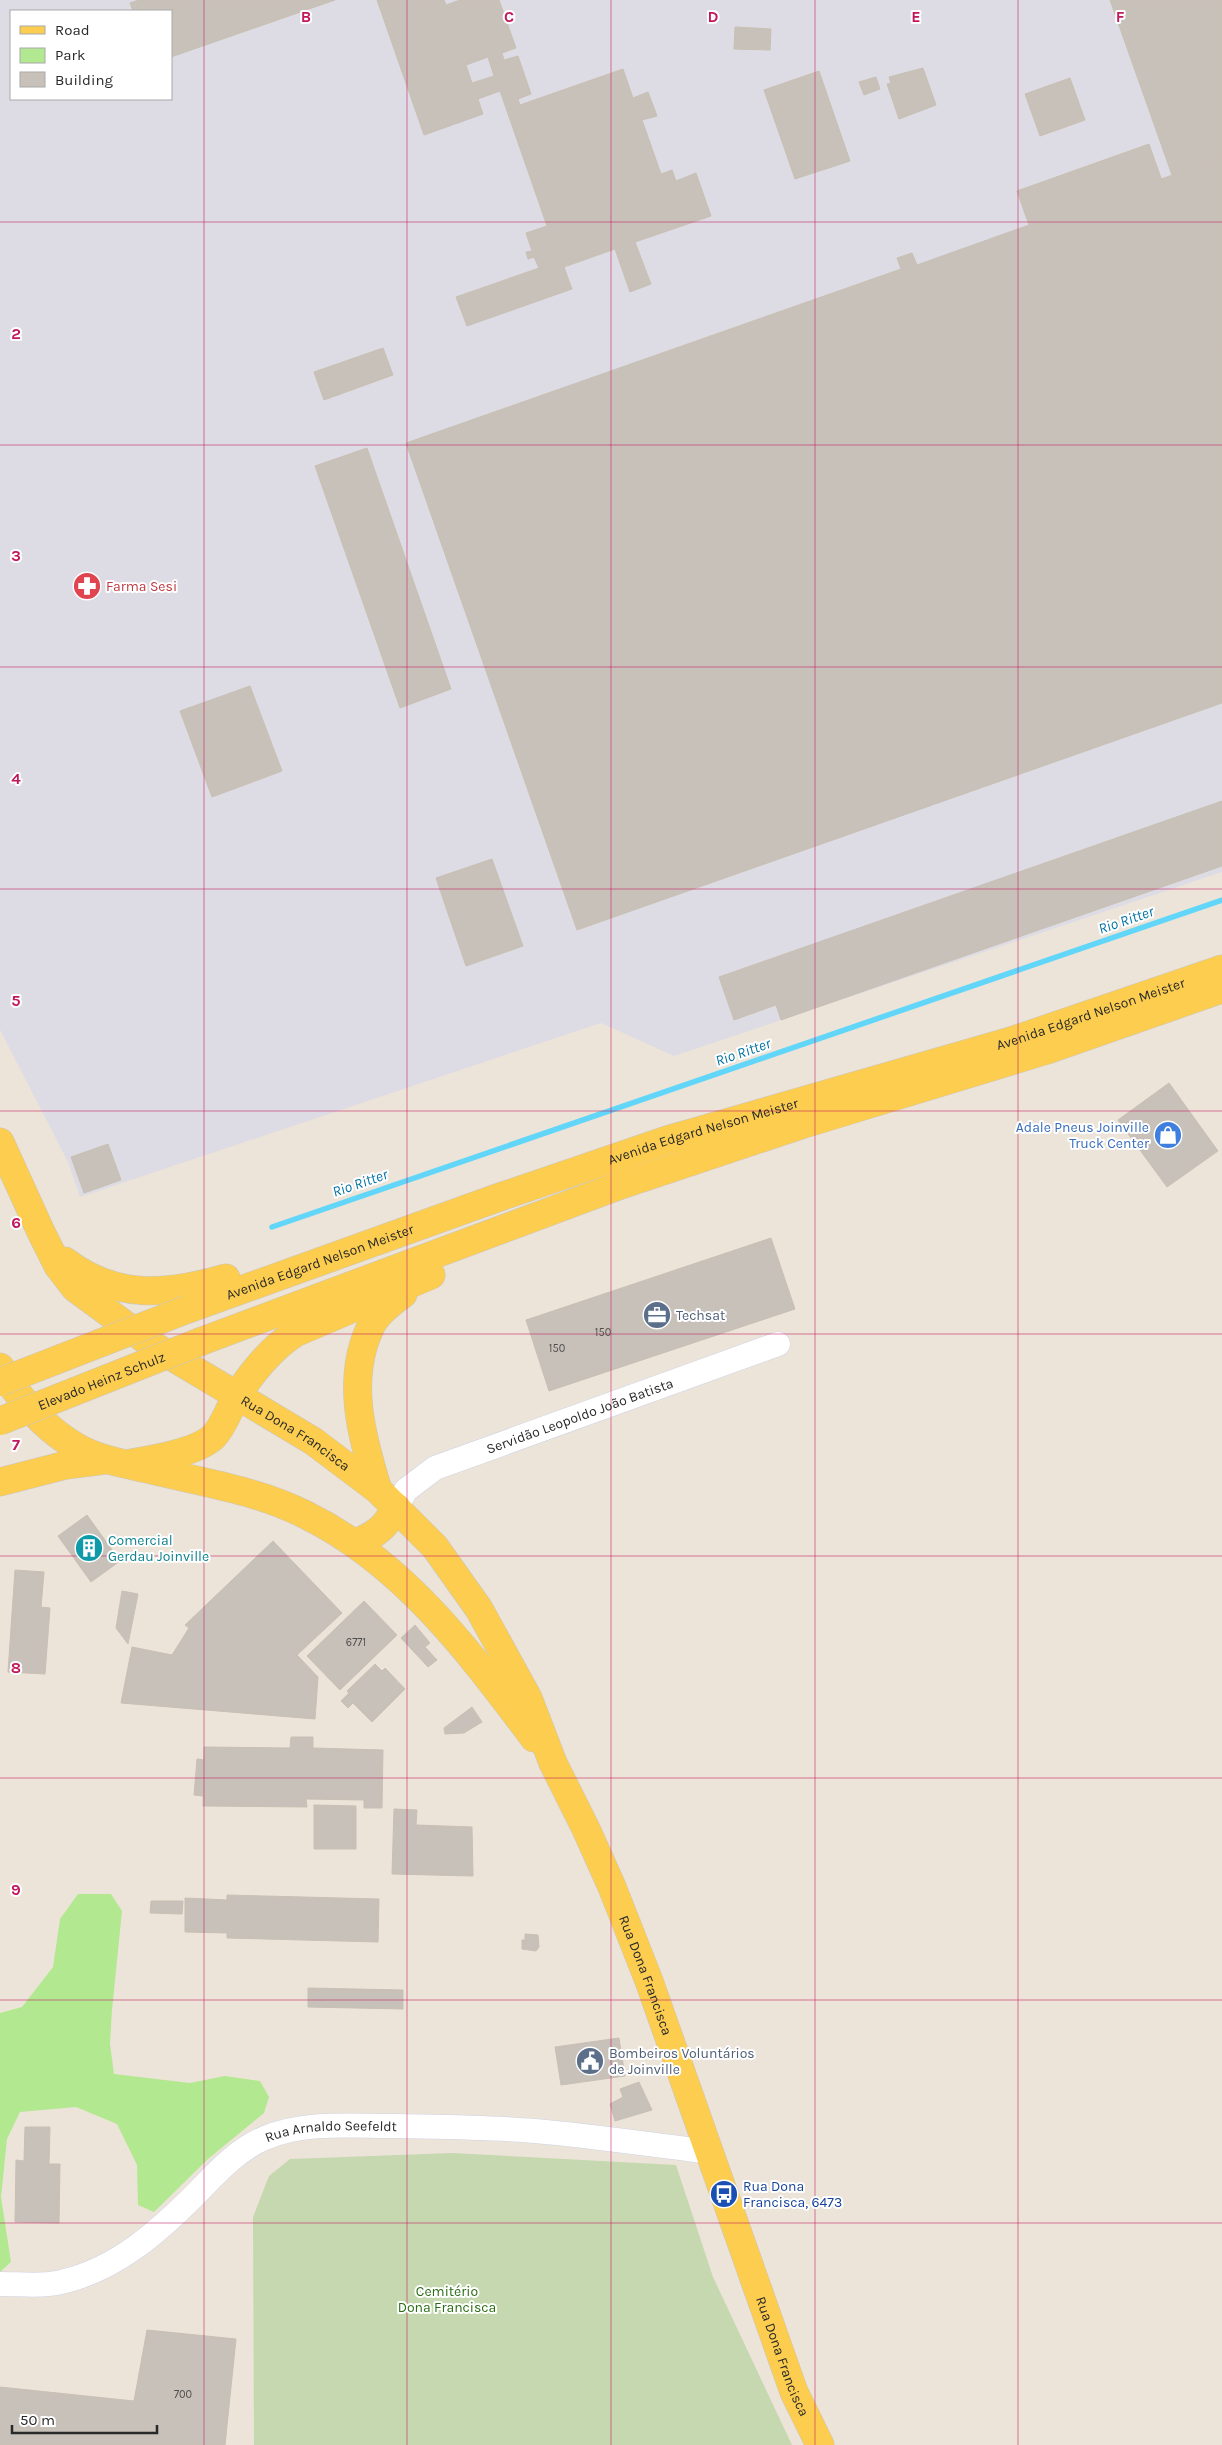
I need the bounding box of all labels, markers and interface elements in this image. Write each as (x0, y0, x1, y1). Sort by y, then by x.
text: B (301, 7, 311, 26)
text: C (504, 7, 514, 26)
text: D (708, 7, 719, 26)
text: E (911, 7, 921, 26)
text: F (1116, 7, 1125, 26)
legend (10, 10, 172, 100)
text: Road (55, 21, 90, 39)
text: Park (55, 46, 85, 64)
text: Building (55, 71, 113, 89)
text: 2 (11, 324, 21, 343)
text: 3 (11, 546, 21, 565)
pharmacy icon: Farma Sesi (72, 571, 102, 601)
place label: Farma Sesi (106, 578, 177, 595)
text: 4 (11, 769, 21, 788)
water label: Rio Ritter (1096, 902, 1157, 938)
street label: Avenida Edgard Nelson Meister (994, 974, 1188, 1054)
text: 5 (11, 991, 21, 1010)
water label: Rio Ritter (713, 1034, 774, 1070)
street label: Avenida Edgard Nelson Meister (606, 1094, 801, 1169)
place label: Adale Pneus Joinville Truck Center (1016, 1119, 1150, 1152)
shop icon: Adale Pneus Joinville Truck Center (1153, 1120, 1183, 1150)
water label: Rio Ritter (330, 1165, 391, 1201)
text: 6 (11, 1213, 21, 1232)
street label: Avenida Edgard Nelson Meister (224, 1220, 417, 1304)
office icon: Techsat (642, 1300, 672, 1330)
place label: Techsat (676, 1307, 725, 1324)
house number: 150 (595, 1326, 611, 1339)
house number: 150 (549, 1342, 565, 1355)
street label: Elevado Heinz Schulz (35, 1348, 168, 1414)
street label: Servidão Leopoldo João Batista (484, 1375, 676, 1458)
street label: Rua Dona Francisca (238, 1392, 353, 1475)
text: 7 (12, 1435, 20, 1454)
place label: Comercial Gerdau Joinville (108, 1532, 209, 1565)
building icon: Comercial Gerdau Joinville (74, 1533, 104, 1563)
house number: 6771 (346, 1636, 366, 1649)
text: 8 (11, 1658, 21, 1677)
text: 9 (11, 1880, 21, 1899)
street label: Rua Dona Francisca (615, 1913, 675, 2038)
place label: Bombeiros Voluntários de Joinville (609, 2045, 755, 2078)
public building icon: Bombeiros Voluntários de Joinville (575, 2046, 605, 2076)
street label: Rua Arnaldo Seefeldt (262, 2117, 397, 2146)
place label: Rua Dona Francisca, 6473 (743, 2178, 842, 2211)
bus stop icon: Rua Dona Francisca, 6473 (709, 2179, 739, 2209)
park label: Cemitério Dona Francisca (398, 2283, 496, 2316)
street label: Rua Dona Francisca (752, 2294, 813, 2419)
house number: 700 (174, 2388, 192, 2401)
scale bar (12, 2402, 158, 2434)
text: 50 m (20, 2411, 55, 2429)

